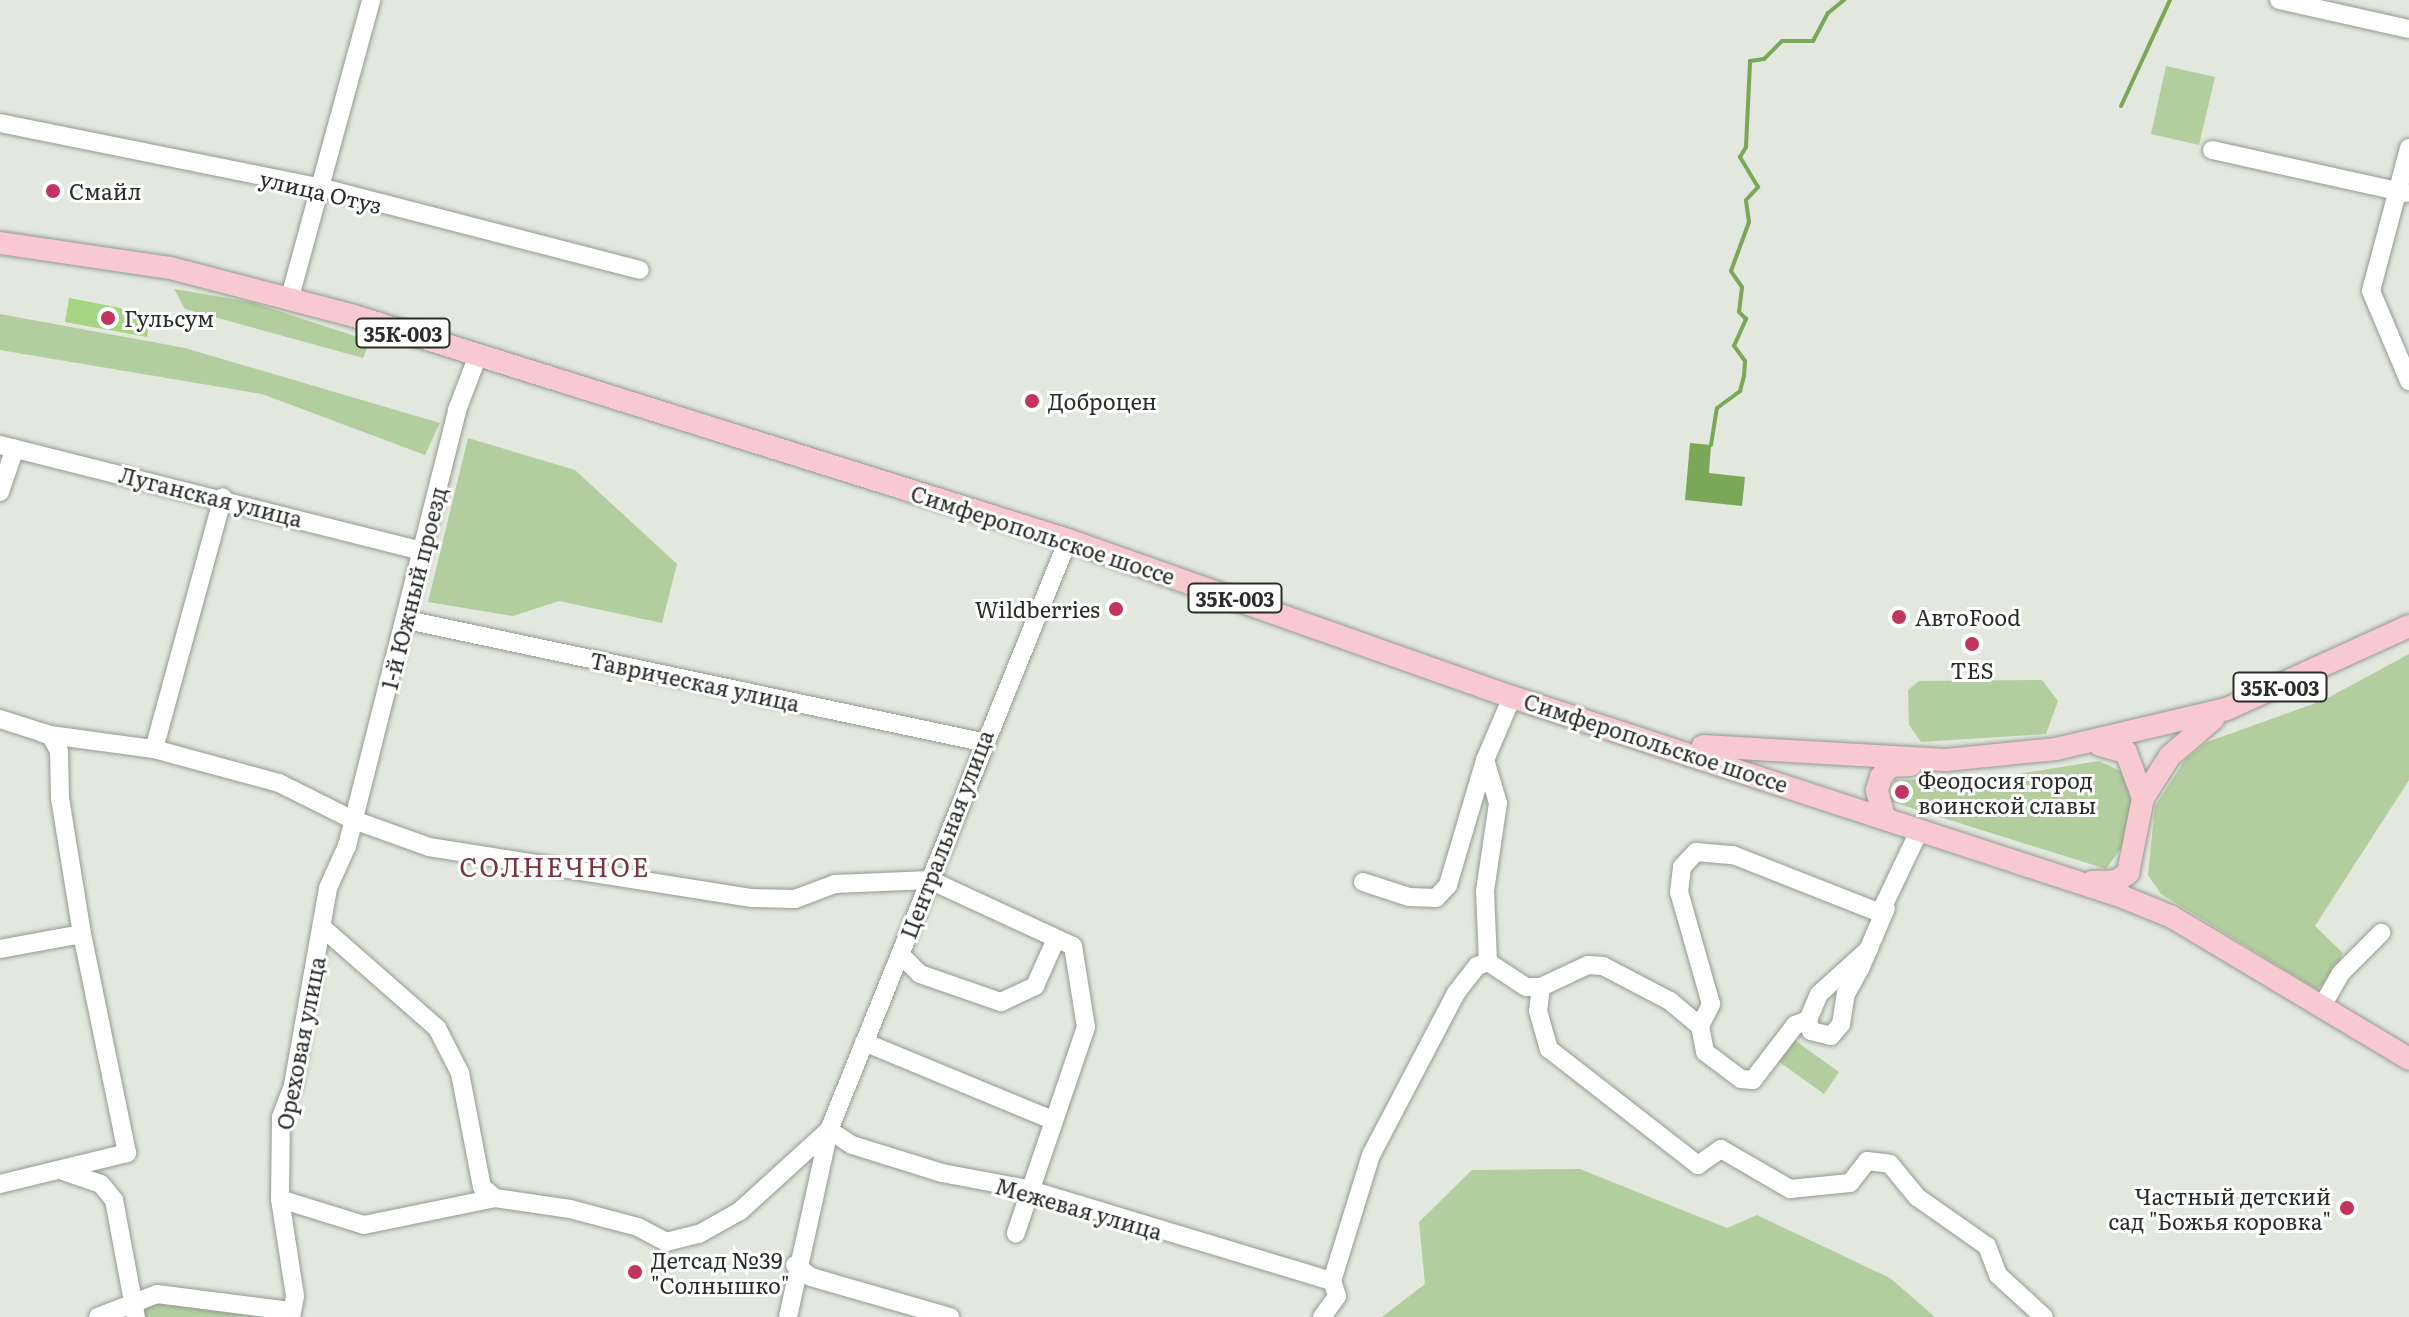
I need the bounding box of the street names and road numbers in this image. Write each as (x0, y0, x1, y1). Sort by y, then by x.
street label: улица Отуз (257, 164, 385, 218)
road number: 35К-003 (355, 317, 451, 349)
street label: Луганская улица (117, 460, 305, 532)
street label: Симферопольское шоссе (908, 479, 1178, 589)
street label: 1-й Южный проезд (375, 484, 451, 692)
road number: 35К-003 (1187, 582, 1283, 614)
street label: Таврическая улица (588, 646, 802, 716)
road number: 35К-003 (2232, 671, 2328, 703)
street label: Симферопольское шоссе (1521, 687, 1791, 797)
street label: Центральная улица (894, 726, 998, 942)
street label: Ореховая улица (270, 954, 330, 1132)
street label: Межевая улица (992, 1172, 1166, 1244)

